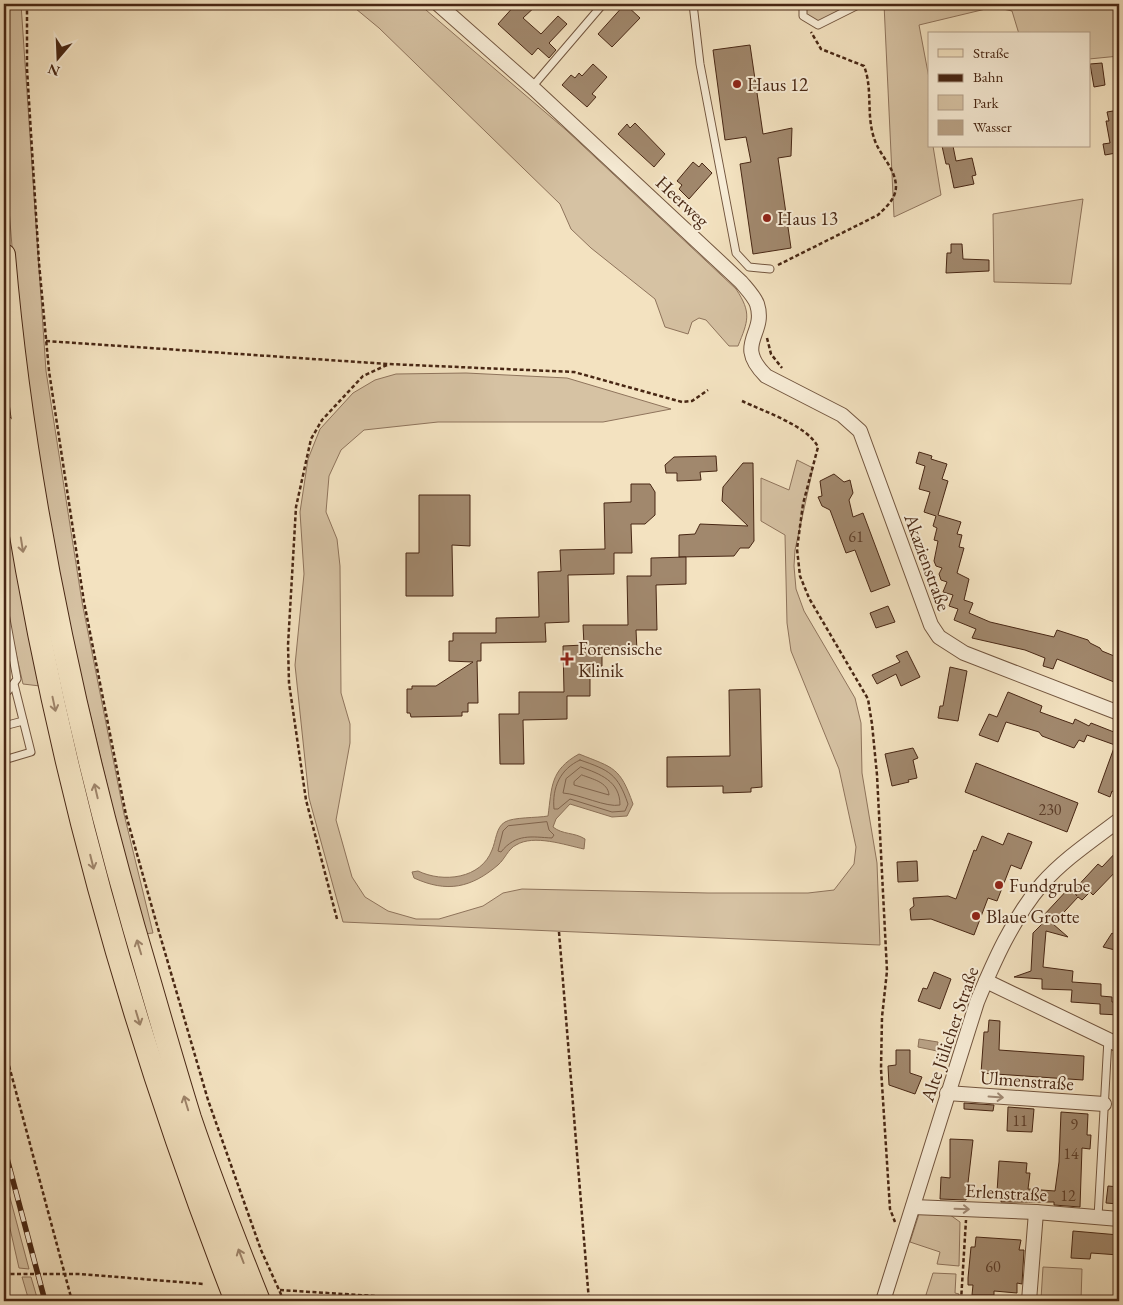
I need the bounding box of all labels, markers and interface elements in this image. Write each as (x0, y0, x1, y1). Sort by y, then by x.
north arrow (32, 32, 82, 82)
legend (928, 32, 1090, 148)
text: Straße (973, 43, 1009, 62)
text: N (45, 60, 62, 81)
text: Bahn (973, 67, 1004, 86)
place label: Haus 12 (747, 72, 808, 97)
marker: Haus 12 (731, 78, 743, 90)
text: Park (973, 93, 1000, 112)
text: Wasser (973, 117, 1012, 136)
street label: Heerweg (651, 170, 715, 233)
place label: Haus 13 (777, 206, 838, 231)
marker: Haus 13 (761, 212, 773, 224)
street label: Akazienstraße (898, 509, 957, 614)
house number: 61 (848, 526, 864, 547)
one-way arrow (17, 536, 27, 552)
place label: Forensische Klinik (578, 636, 662, 683)
marker: Forensische Klinik (560, 652, 574, 666)
one-way arrow (50, 695, 59, 711)
one-way arrow (91, 783, 100, 799)
house number: 230 (1038, 799, 1062, 820)
one-way arrow (88, 853, 97, 869)
place label: Fundgrube (1009, 873, 1090, 898)
marker: Fundgrube (993, 879, 1005, 891)
place label: Blaue Grotte (986, 904, 1079, 929)
marker: Blaue Grotte (970, 910, 982, 922)
one-way arrow (134, 940, 144, 956)
street label: Alte Jülicher Straße (914, 963, 984, 1106)
one-way arrow (133, 1009, 143, 1025)
street label: Ulmenstraße (979, 1065, 1075, 1096)
one-way arrow (988, 1092, 1004, 1101)
one-way arrow (180, 1095, 190, 1111)
house number: 11 (1012, 1110, 1028, 1131)
house number: 9 (1070, 1114, 1078, 1135)
house number: 14 (1063, 1143, 1079, 1164)
street label: Erlenstraße (964, 1178, 1048, 1207)
house number: 12 (1060, 1185, 1076, 1206)
one-way arrow (953, 1204, 969, 1214)
one-way arrow (236, 1249, 245, 1264)
house number: 60 (985, 1256, 1001, 1277)

